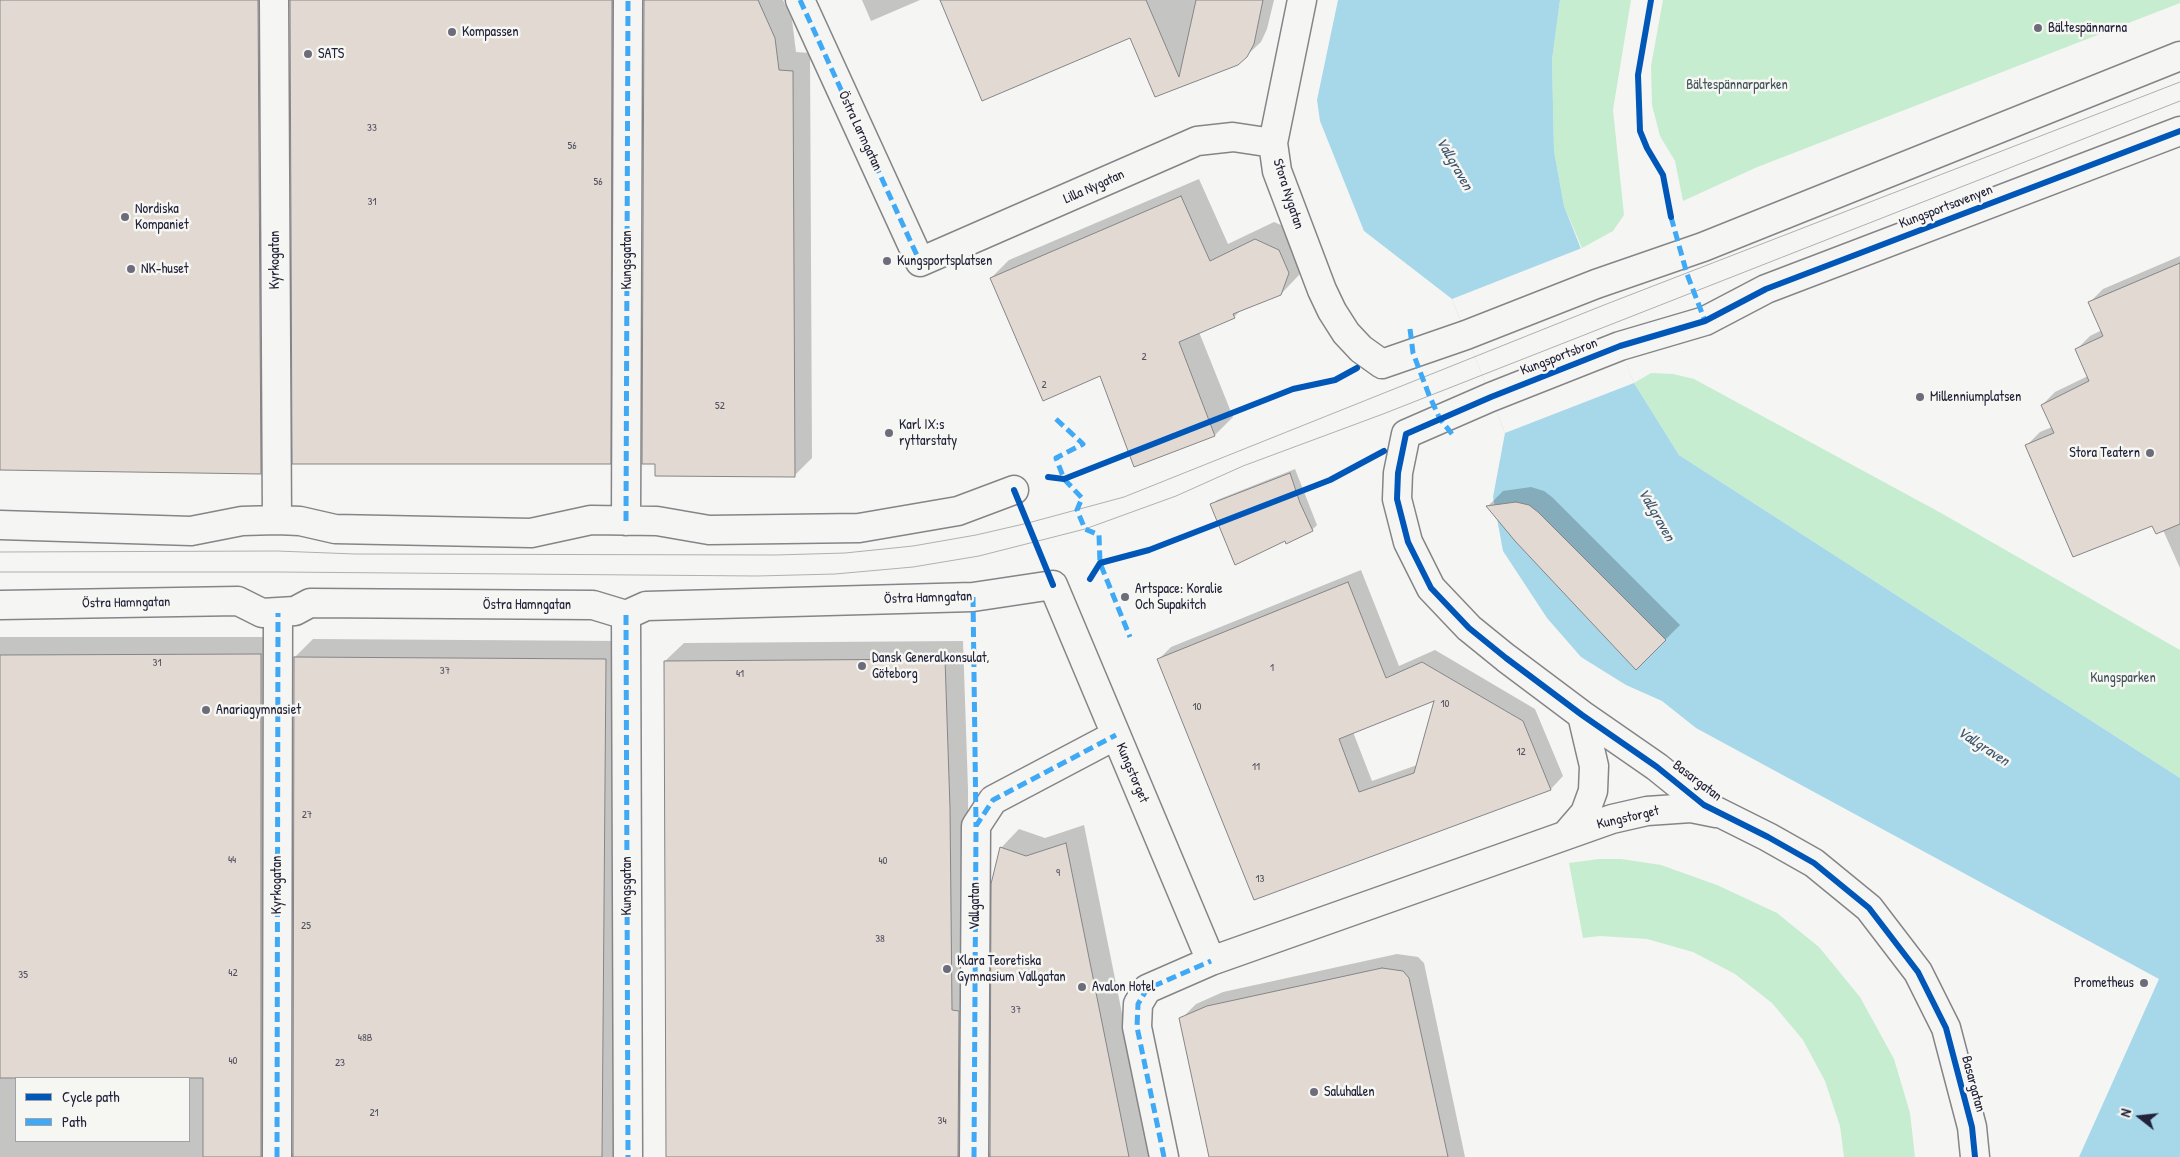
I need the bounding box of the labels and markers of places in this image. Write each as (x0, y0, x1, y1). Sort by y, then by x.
place label: Bältespännarna (2048, 20, 2127, 36)
marker: Bältespännarna (2032, 22, 2044, 34)
place label: Kompassen (462, 24, 519, 40)
marker: Kompassen (446, 26, 458, 38)
place label: SATS (318, 46, 344, 62)
marker: SATS (302, 48, 314, 60)
place label: Nordiska Kompaniet (135, 201, 189, 233)
marker: Nordiska Kompaniet (119, 211, 131, 223)
place label: Kungsportsplatsen (897, 253, 992, 269)
marker: Kungsportsplatsen (881, 255, 893, 267)
place label: NK-huset (141, 261, 189, 277)
marker: NK-huset (125, 263, 137, 275)
place label: Millenniumplatsen (1930, 389, 2021, 405)
marker: Millenniumplatsen (1914, 391, 1926, 403)
place label: Karl IX:s ryttarstaty (899, 417, 957, 450)
marker: Karl IX:s ryttarstaty (883, 427, 895, 439)
place label: Stora Teatern (2069, 445, 2140, 461)
marker: Stora Teatern (2144, 447, 2156, 459)
place label: Artspace: Koralie Och Supakitch (1135, 581, 1223, 614)
marker: Artspace: Koralie Och Supakitch (1119, 591, 1131, 603)
place label: Dansk Generalkonsulat, Göteborg (872, 650, 989, 682)
marker: Dansk Generalkonsulat, Göteborg (856, 660, 868, 672)
place label: Anariagymnasiet (216, 702, 301, 718)
marker: Anariagymnasiet (200, 704, 212, 716)
place label: Klara Teoretiska Gymnasium Vallgatan (957, 953, 1066, 986)
marker: Klara Teoretiska Gymnasium Vallgatan (941, 963, 953, 975)
place label: Prometheus (2074, 975, 2134, 991)
marker: Prometheus (2138, 977, 2150, 989)
place label: Avalon Hotel (1092, 979, 1155, 995)
marker: Avalon Hotel (1076, 981, 1088, 993)
place label: Saluhallen (1324, 1084, 1375, 1100)
marker: Saluhallen (1308, 1086, 1320, 1098)

